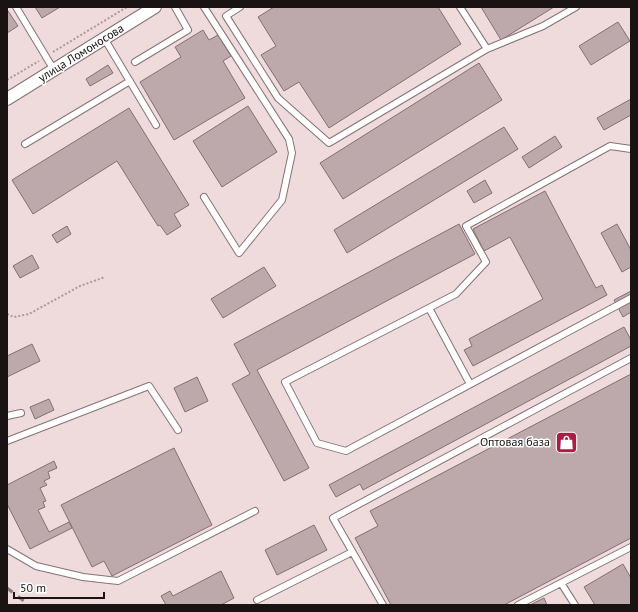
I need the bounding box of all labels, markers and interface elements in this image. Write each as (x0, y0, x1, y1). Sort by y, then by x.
street label: улица Ломоносова (35, 20, 126, 85)
shop icon: Оптовая база (553, 429, 579, 455)
place label: Оптовая база (480, 434, 550, 449)
scale bar (14, 574, 104, 600)
text: 50 m (20, 580, 46, 595)

